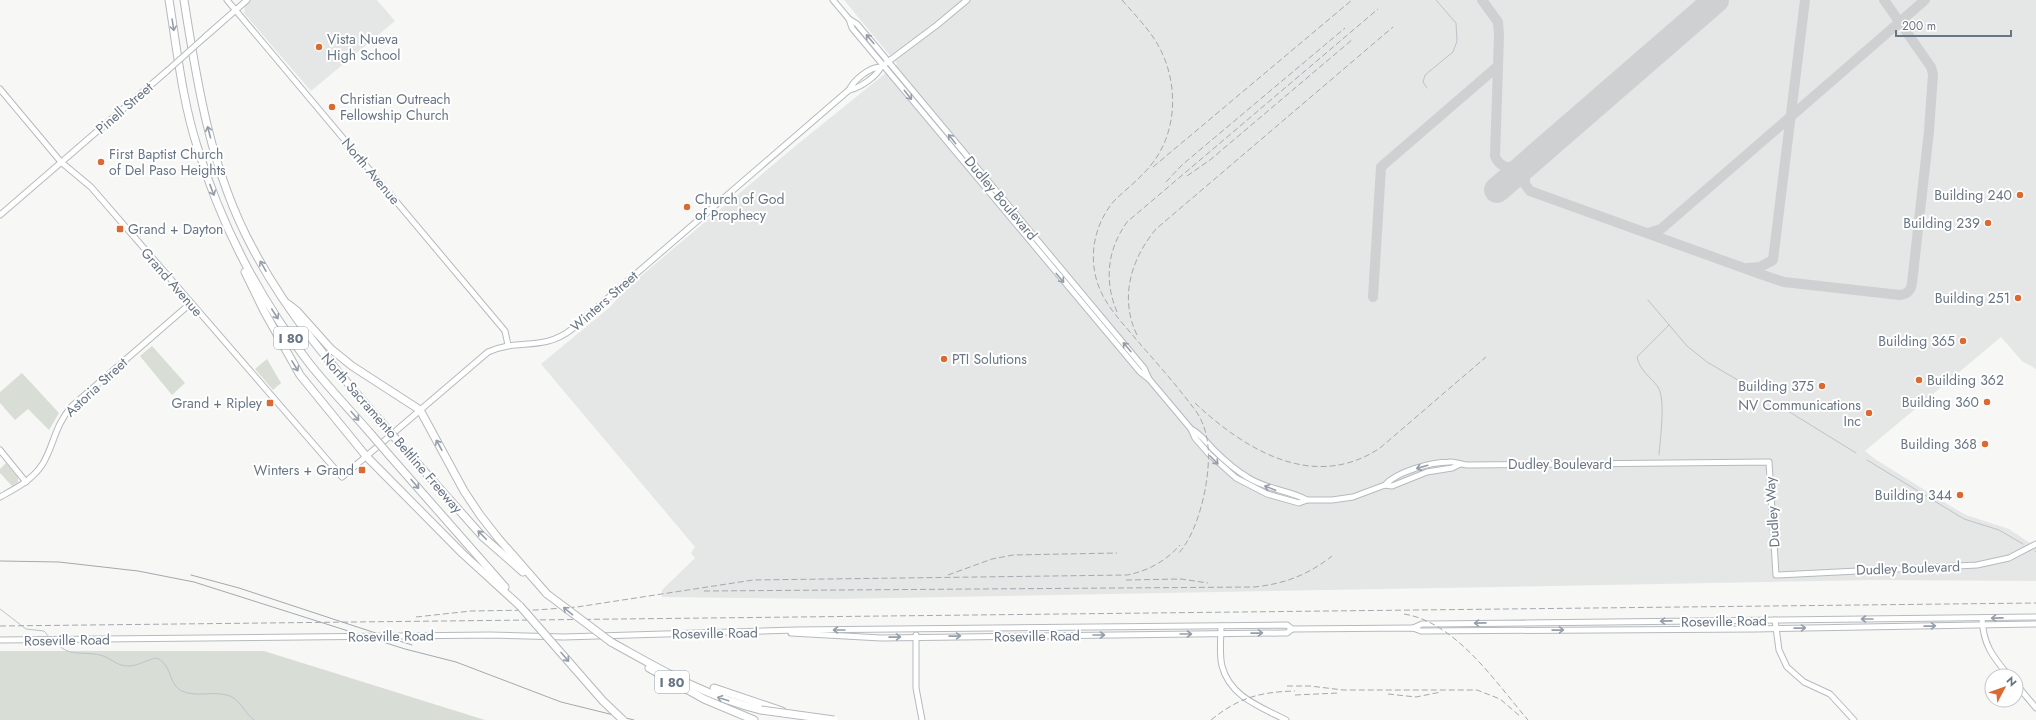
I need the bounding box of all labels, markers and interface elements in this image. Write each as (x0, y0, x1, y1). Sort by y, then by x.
scale bar (1896, 12, 2011, 38)
text: 200 m (1902, 17, 1936, 35)
one-way arrow (169, 18, 177, 31)
place label: Vista Nueva High School (327, 29, 400, 65)
one-way arrow (865, 34, 874, 45)
marker: Vista Nueva High School (314, 42, 324, 52)
street label: Pinell Street (91, 77, 157, 138)
place label: Christian Outreach Fellowship Church (340, 89, 451, 125)
one-way arrow (903, 90, 912, 101)
marker: Christian Outreach Fellowship Church (327, 102, 337, 112)
one-way arrow (205, 126, 213, 139)
street label: North Avenue (337, 133, 405, 209)
one-way arrow (948, 134, 957, 145)
place label: First Baptist Church of Del Paso Heights (109, 144, 226, 180)
street label: Dudley Boulevard (960, 152, 1042, 244)
marker: First Baptist Church of Del Paso Heights (96, 157, 106, 167)
one-way arrow (208, 183, 216, 195)
place label: Building 240 (1934, 185, 2012, 205)
place label: Church of God of Prophecy (695, 189, 784, 225)
marker: Building 240 (2015, 190, 2025, 200)
marker: Church of God of Prophecy (682, 202, 692, 212)
place label: Building 239 (1903, 213, 1980, 233)
marker: Building 239 (1983, 218, 1993, 228)
place label: Grand + Dayton (128, 219, 223, 239)
marker: Grand + Dayton (115, 224, 125, 234)
street label: Grand Avenue (136, 243, 208, 321)
one-way arrow (258, 260, 266, 272)
street label: Winters Street (566, 266, 643, 336)
one-way arrow (1056, 273, 1065, 283)
place label: Building 251 (1935, 288, 2010, 308)
marker: Building 251 (2013, 293, 2023, 303)
one-way arrow (271, 308, 279, 320)
road number: I 80 (274, 327, 308, 349)
place label: Building 365 (1878, 331, 1955, 351)
marker: Building 365 (1958, 336, 1968, 346)
one-way arrow (1122, 342, 1131, 352)
street label: North Sacramento Beltline Freeway (317, 348, 468, 518)
place label: PTI Solutions (952, 349, 1027, 369)
street label: Astoria Street (60, 352, 132, 421)
marker: PTI Solutions (939, 354, 949, 364)
one-way arrow (291, 360, 299, 372)
place label: Building 362 (1927, 370, 2004, 390)
marker: Building 362 (1914, 375, 1924, 385)
place label: Building 375 (1738, 376, 1814, 396)
marker: Building 375 (1817, 381, 1827, 391)
place label: Building 360 (1902, 392, 1979, 412)
place label: Grand + Ripley (171, 393, 263, 413)
place label: NV Communications Inc (1738, 395, 1861, 431)
marker: Building 360 (1982, 397, 1992, 407)
marker: Grand + Ripley (265, 398, 275, 408)
marker: NV Communications Inc (1864, 408, 1874, 418)
one-way arrow (351, 411, 360, 421)
place label: Building 368 (1900, 434, 1977, 454)
one-way arrow (435, 439, 443, 451)
marker: Building 368 (1980, 439, 1990, 449)
street label: Dudley Boulevard (1508, 454, 1612, 474)
one-way arrow (1209, 455, 1219, 465)
place label: Winters + Grand (253, 460, 354, 480)
one-way arrow (1416, 464, 1429, 471)
marker: Winters + Grand (357, 465, 367, 475)
street label: Dudley Way (1759, 475, 1784, 548)
one-way arrow (410, 479, 419, 490)
one-way arrow (1265, 484, 1277, 492)
place label: Building 344 (1875, 485, 1952, 505)
marker: Building 344 (1955, 490, 1965, 500)
one-way arrow (477, 530, 487, 540)
street label: Dudley Boulevard (1856, 556, 1960, 580)
one-way arrow (563, 607, 574, 615)
street label: Roseville Road (1681, 610, 1767, 632)
one-way arrow (1991, 614, 2004, 622)
one-way arrow (1861, 615, 1874, 623)
one-way arrow (1660, 617, 1673, 625)
one-way arrow (1474, 619, 1487, 627)
street label: Roseville Road (672, 622, 758, 644)
one-way arrow (1923, 622, 1936, 630)
one-way arrow (1793, 624, 1806, 632)
street label: Roseville Road (348, 625, 434, 647)
street label: Roseville Road (994, 625, 1080, 647)
one-way arrow (833, 626, 846, 634)
one-way arrow (1551, 626, 1564, 634)
street label: Roseville Road (24, 629, 110, 651)
one-way arrow (1250, 629, 1263, 637)
one-way arrow (1179, 630, 1192, 638)
one-way arrow (1092, 631, 1105, 639)
one-way arrow (888, 633, 901, 641)
one-way arrow (948, 633, 961, 640)
one-way arrow (560, 651, 569, 662)
north arrow (1984, 668, 2024, 708)
road number: I 80 (655, 671, 689, 693)
text: N (2003, 673, 2020, 690)
one-way arrow (717, 695, 730, 702)

